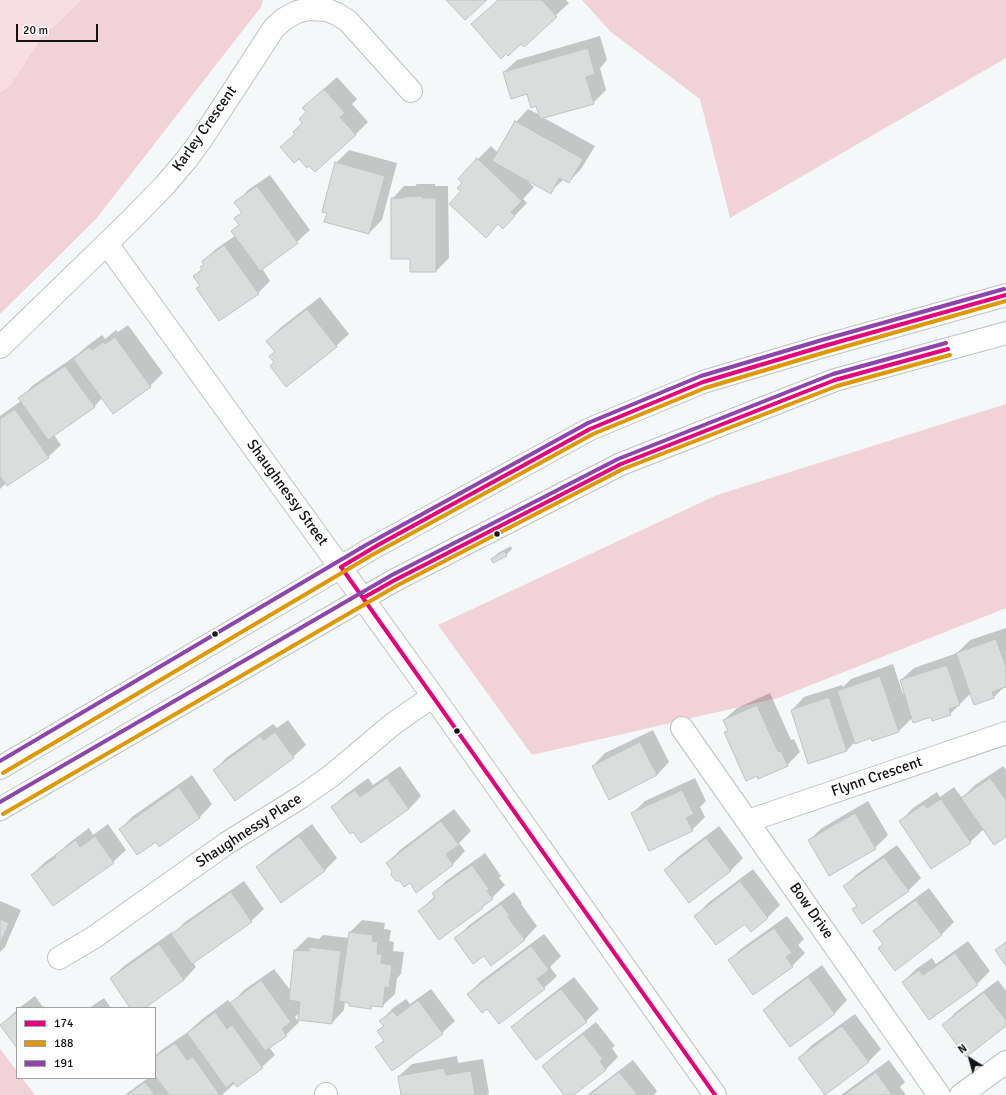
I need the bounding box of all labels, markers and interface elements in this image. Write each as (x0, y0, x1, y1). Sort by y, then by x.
scale bar (18, 16, 100, 42)
text: 20 m (23, 23, 48, 38)
street label: Karley Crescent (169, 83, 241, 175)
street label: Shaughnessy Street (243, 436, 331, 550)
unlabelled marker (492, 529, 502, 539)
unlabelled marker (210, 629, 220, 639)
unlabelled marker (452, 726, 462, 736)
street label: Flynn Crescent (829, 753, 925, 801)
street label: Shaughnessy Place (193, 790, 305, 872)
street label: Bow Drive (785, 879, 837, 943)
legend (16, 1007, 156, 1079)
text: 174 (54, 1016, 73, 1031)
text: 188 (54, 1036, 73, 1051)
north arrow (950, 1039, 990, 1079)
text: N (956, 1042, 969, 1057)
text: 191 (54, 1056, 73, 1071)

